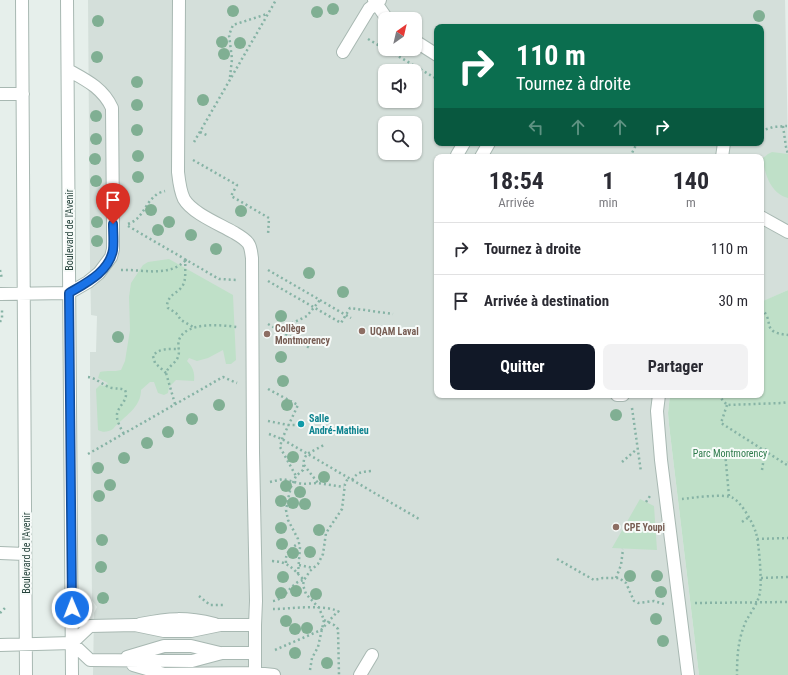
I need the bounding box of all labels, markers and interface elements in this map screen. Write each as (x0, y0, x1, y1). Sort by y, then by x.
north arrow (378, 12, 422, 56)
map controls (378, 12, 422, 160)
text: 110 m (516, 39, 586, 72)
icon: right (450, 40, 502, 92)
button: sound (378, 64, 422, 108)
text: Tournez à droite (516, 73, 631, 94)
button: search (378, 116, 422, 160)
icon: left (525, 116, 547, 138)
icon: ahead (567, 116, 589, 138)
icon: ahead (609, 116, 631, 138)
icon: right (651, 116, 673, 138)
text: 18:54 (489, 167, 544, 195)
text: 1 (602, 167, 614, 195)
text: 140 (673, 167, 709, 195)
pin (96, 183, 130, 224)
street label: Boulevard de l'Avenir (64, 189, 75, 271)
icon: arrive (102, 189, 124, 211)
text: Arrivée (498, 195, 534, 210)
text: min (599, 195, 618, 210)
text: m (686, 195, 696, 210)
icon: right (450, 238, 472, 260)
text: Tournez à droite (484, 240, 581, 258)
text: 110 m (711, 240, 748, 258)
icon: arrive (450, 290, 472, 312)
text: Arrivée à destination (484, 292, 609, 310)
text: 30 m (718, 292, 748, 310)
place label: Collège Montmorency (275, 323, 330, 346)
marker: UQAM Laval (357, 326, 367, 336)
place label: UQAM Laval (370, 326, 419, 337)
marker: Collège Montmorency (262, 329, 272, 339)
button: Quitter (450, 344, 595, 390)
button: Partager (603, 344, 748, 390)
place label: Salle André-Mathieu (309, 413, 369, 436)
marker: Salle André-Mathieu (296, 419, 306, 429)
park label: Parc Montmorency (693, 448, 767, 459)
street label: Boulevard de l'Avenir (21, 512, 32, 594)
marker: CPE Youpi (611, 522, 621, 532)
place label: CPE Youpi (624, 522, 665, 533)
position arrow (51, 587, 93, 629)

